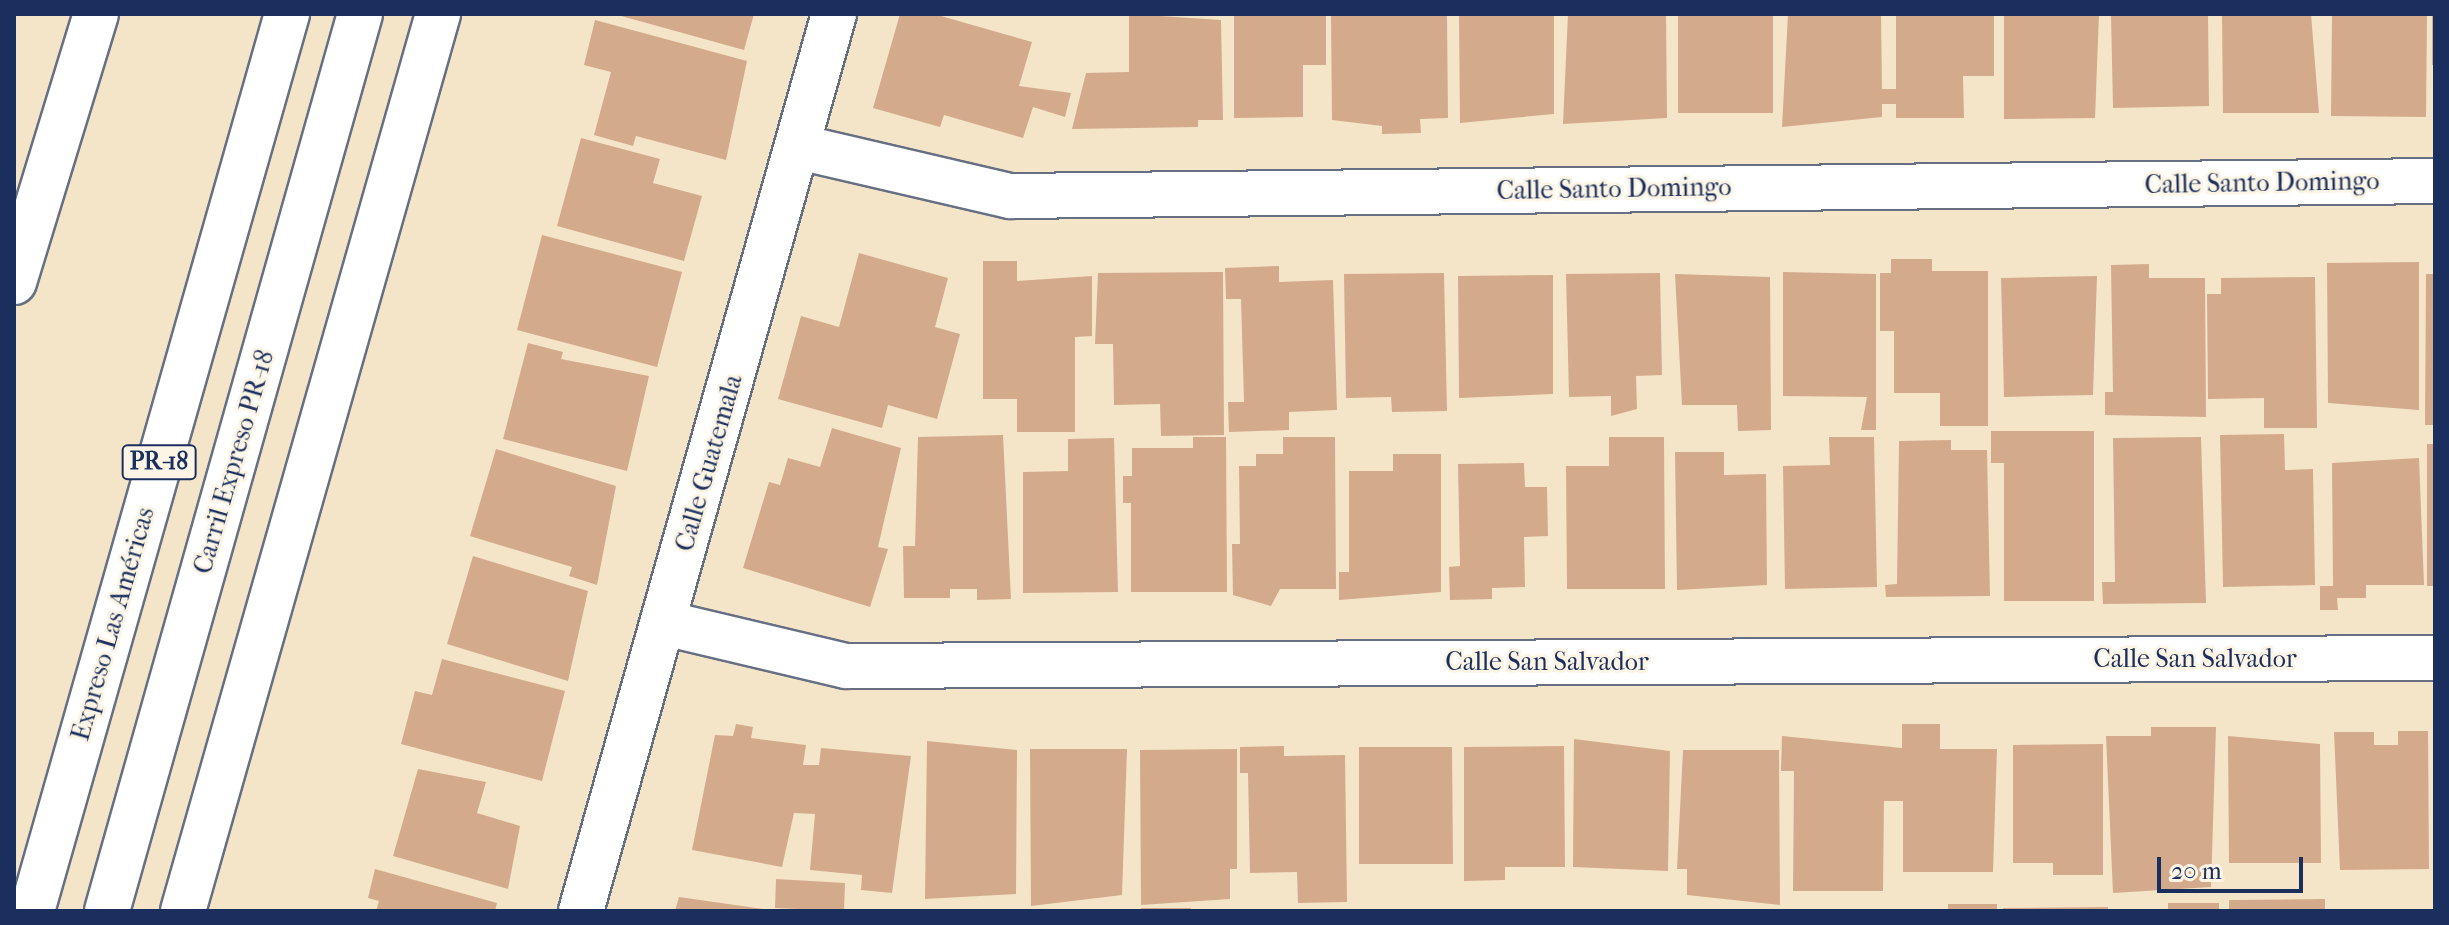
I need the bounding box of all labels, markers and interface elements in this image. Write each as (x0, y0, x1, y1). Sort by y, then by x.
street label: Calle Santo Domingo (2144, 165, 2380, 201)
street label: Calle Santo Domingo (1496, 171, 1732, 207)
street label: Carril Expreso PR-18 (187, 347, 281, 577)
street label: Calle Guatemala (669, 371, 749, 555)
road number: PR-18 (121, 442, 197, 482)
street label: Expreso Las Américas (65, 504, 161, 744)
street label: Calle San Salvador (2093, 643, 2297, 675)
street label: Calle San Salvador (1445, 646, 1649, 678)
scale bar (2161, 841, 2307, 891)
text: 20 m (2171, 857, 2222, 885)

